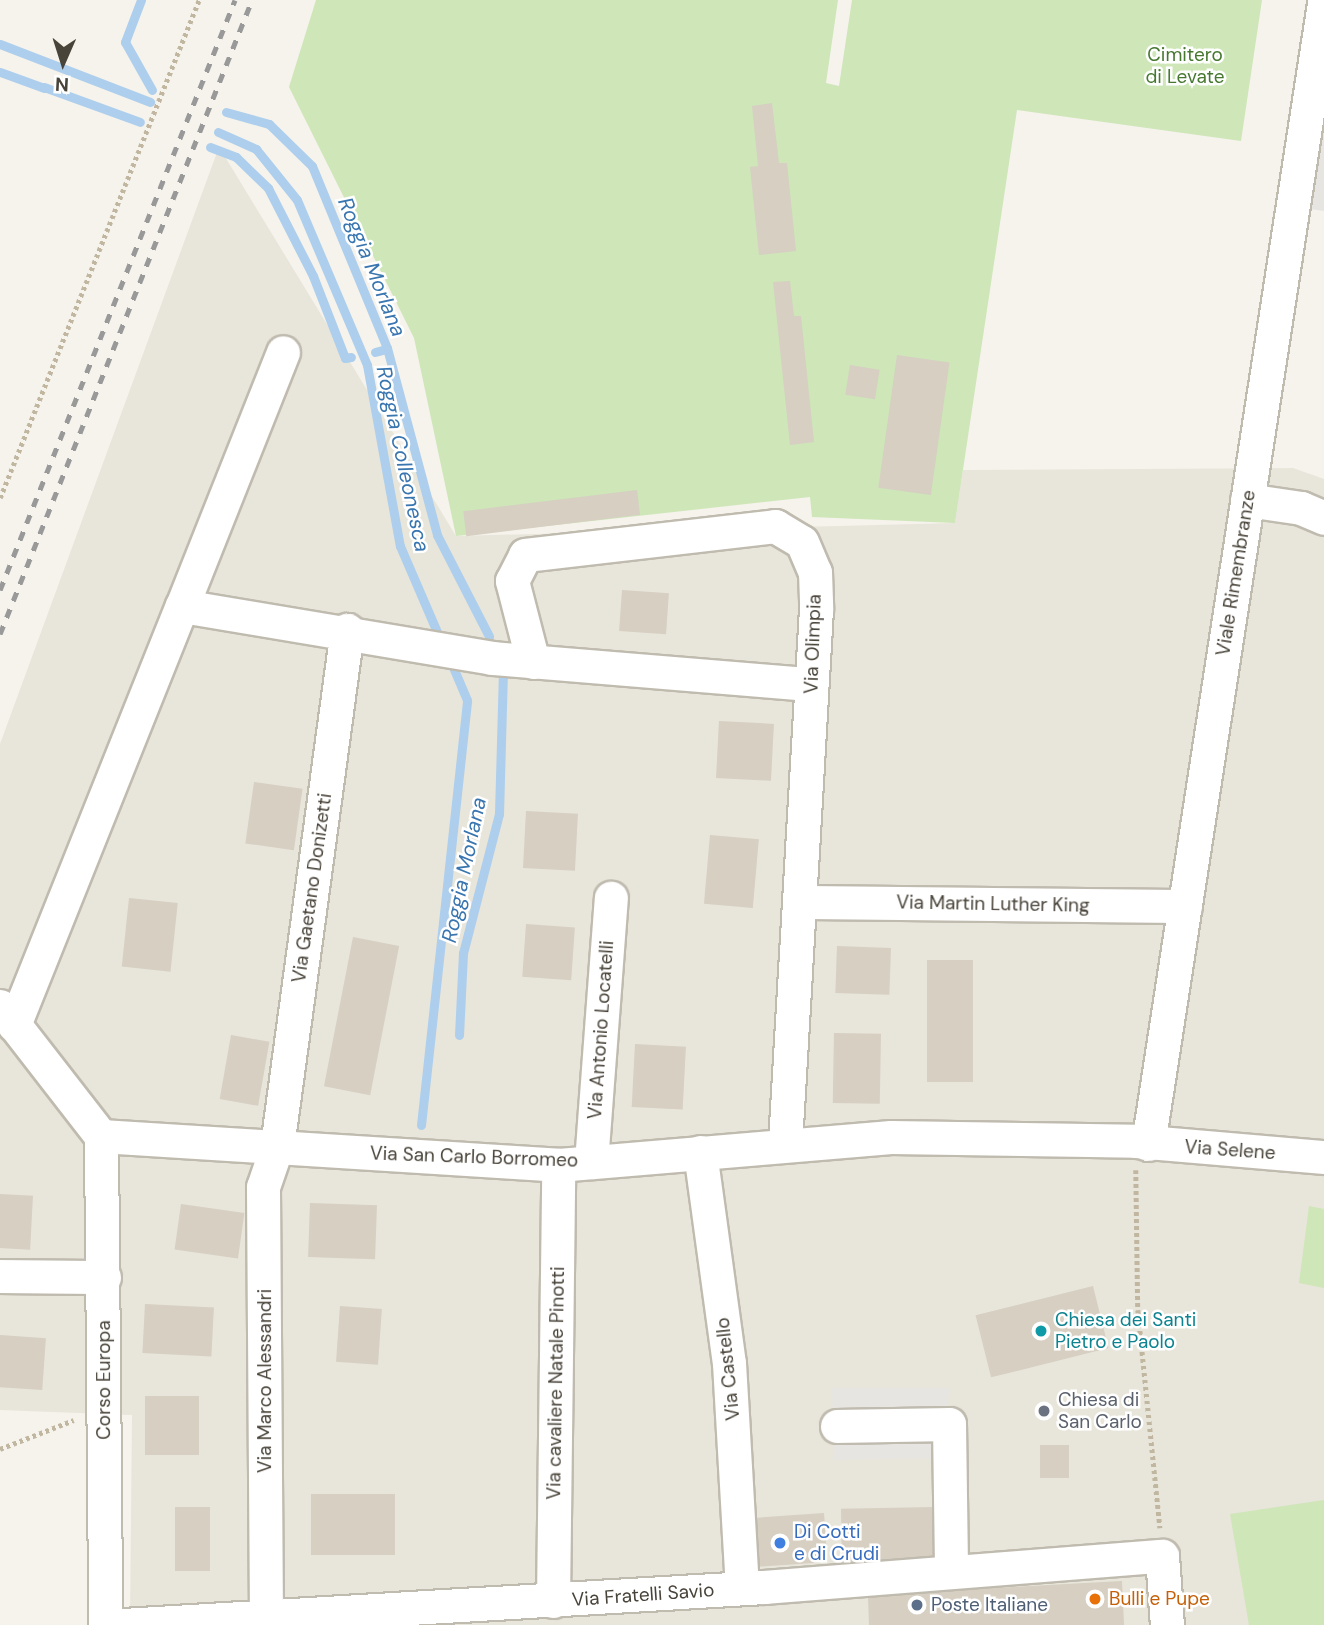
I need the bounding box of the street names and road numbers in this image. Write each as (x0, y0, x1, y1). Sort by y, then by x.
street label: Viale Rimembranze (1212, 488, 1260, 658)
street label: Via Olimpia (800, 594, 826, 694)
street label: Via Gaetano Donizetti (287, 792, 337, 984)
street label: Via Martin Luther King (896, 891, 1090, 917)
street label: Via Antonio Locatelli (583, 940, 619, 1120)
street label: Via Selene (1184, 1135, 1276, 1165)
street label: Via San Carlo Borromeo (370, 1142, 578, 1172)
street label: Via cavaliere Natale Pinotti (543, 1266, 569, 1500)
street label: Via Marco Alessandri (254, 1289, 276, 1473)
street label: Via Castello (711, 1316, 745, 1422)
street label: Corso Europa (93, 1320, 115, 1440)
street label: Via Fratelli Savio (571, 1579, 715, 1611)

